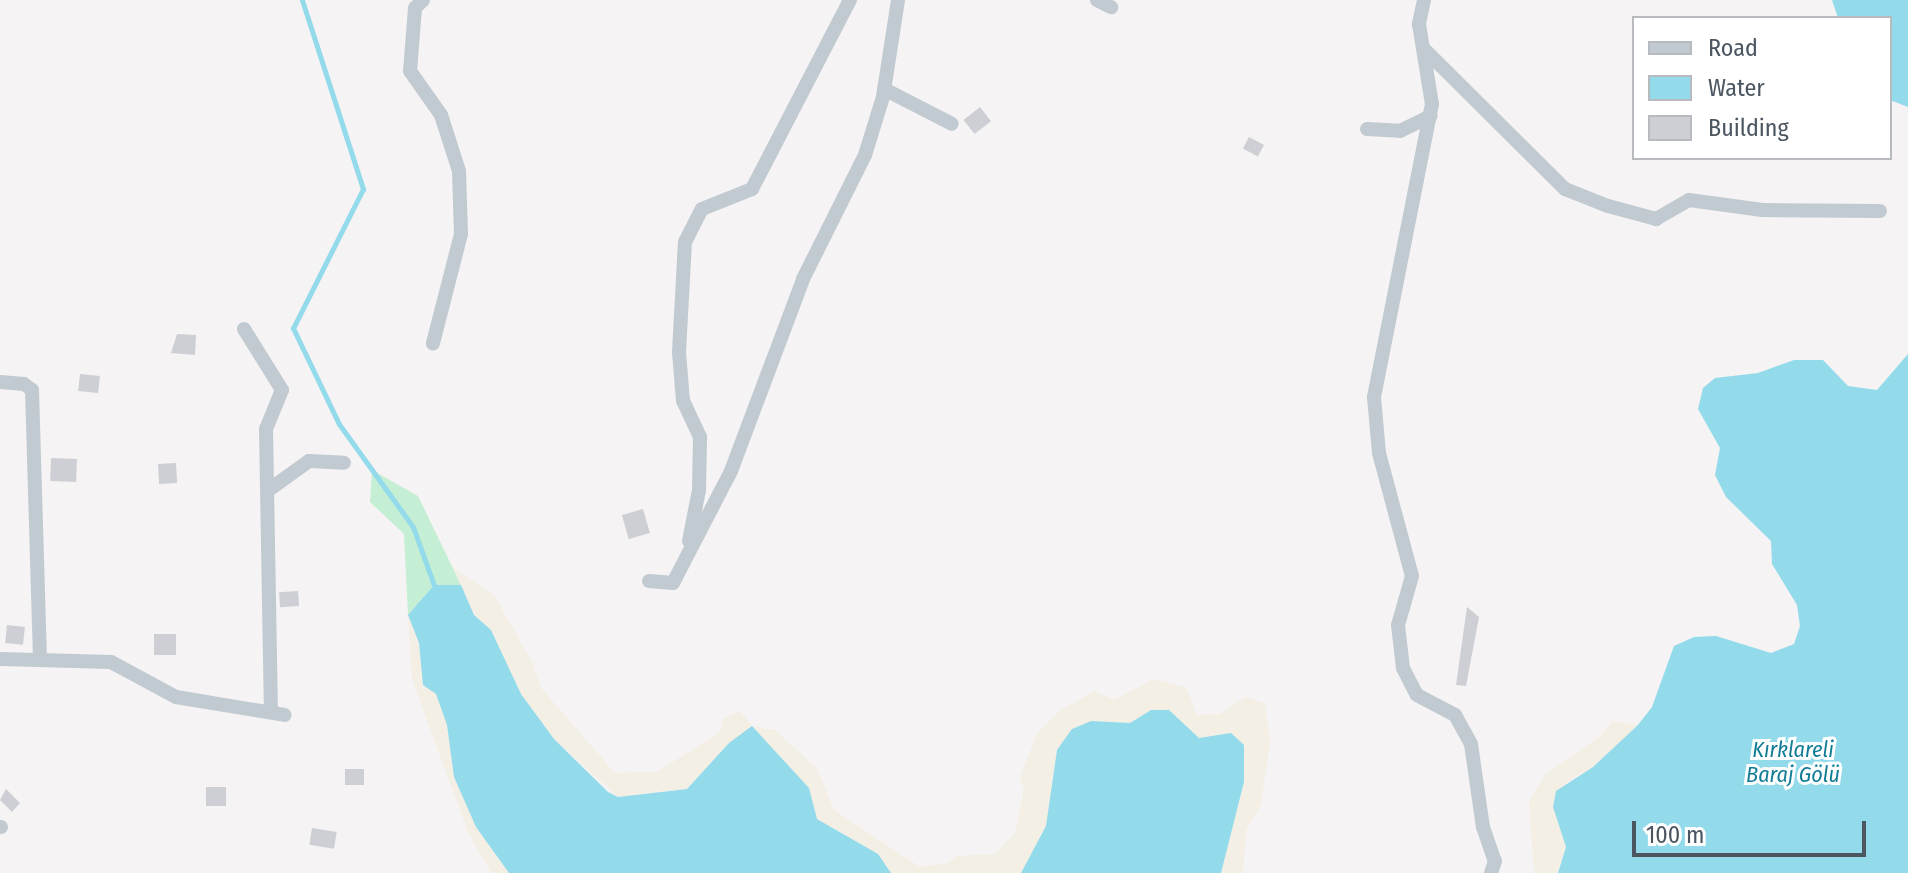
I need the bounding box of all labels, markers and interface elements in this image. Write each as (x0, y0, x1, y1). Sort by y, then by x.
legend (1632, 16, 1892, 160)
text: Road (1708, 34, 1758, 62)
text: Water (1708, 74, 1765, 102)
text: Building (1708, 114, 1789, 142)
water label: Kırklareli Baraj Gölü (1746, 736, 1840, 788)
scale bar (1636, 805, 1870, 855)
text: 100 m (1646, 821, 1704, 849)

